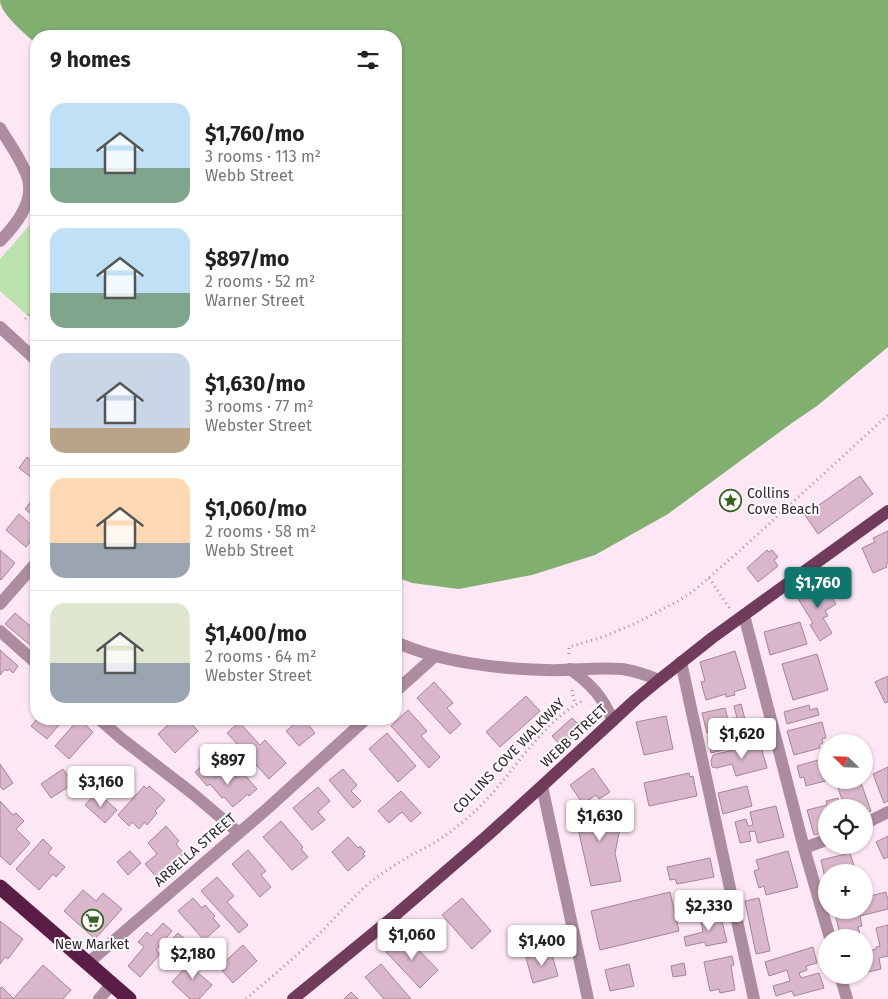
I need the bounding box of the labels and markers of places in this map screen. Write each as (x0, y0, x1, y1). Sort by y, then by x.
place label: Collins Cove Beach (747, 485, 819, 518)
place icon: Collins Cove Beach (719, 489, 743, 513)
pin: $1,760 (777, 566, 859, 609)
pin: $1,620 (701, 718, 783, 760)
pin: $897 (198, 744, 258, 786)
pin: $3,160 (60, 766, 142, 808)
pin: $1,630 (559, 800, 641, 842)
pin: $2,330 (668, 890, 750, 932)
supermarket icon: New Market (80, 909, 104, 933)
pin: $1,060 (371, 918, 453, 961)
pin: $1,400 (501, 924, 583, 967)
place label: New Market (55, 936, 130, 953)
pin: $2,180 (152, 938, 234, 980)

